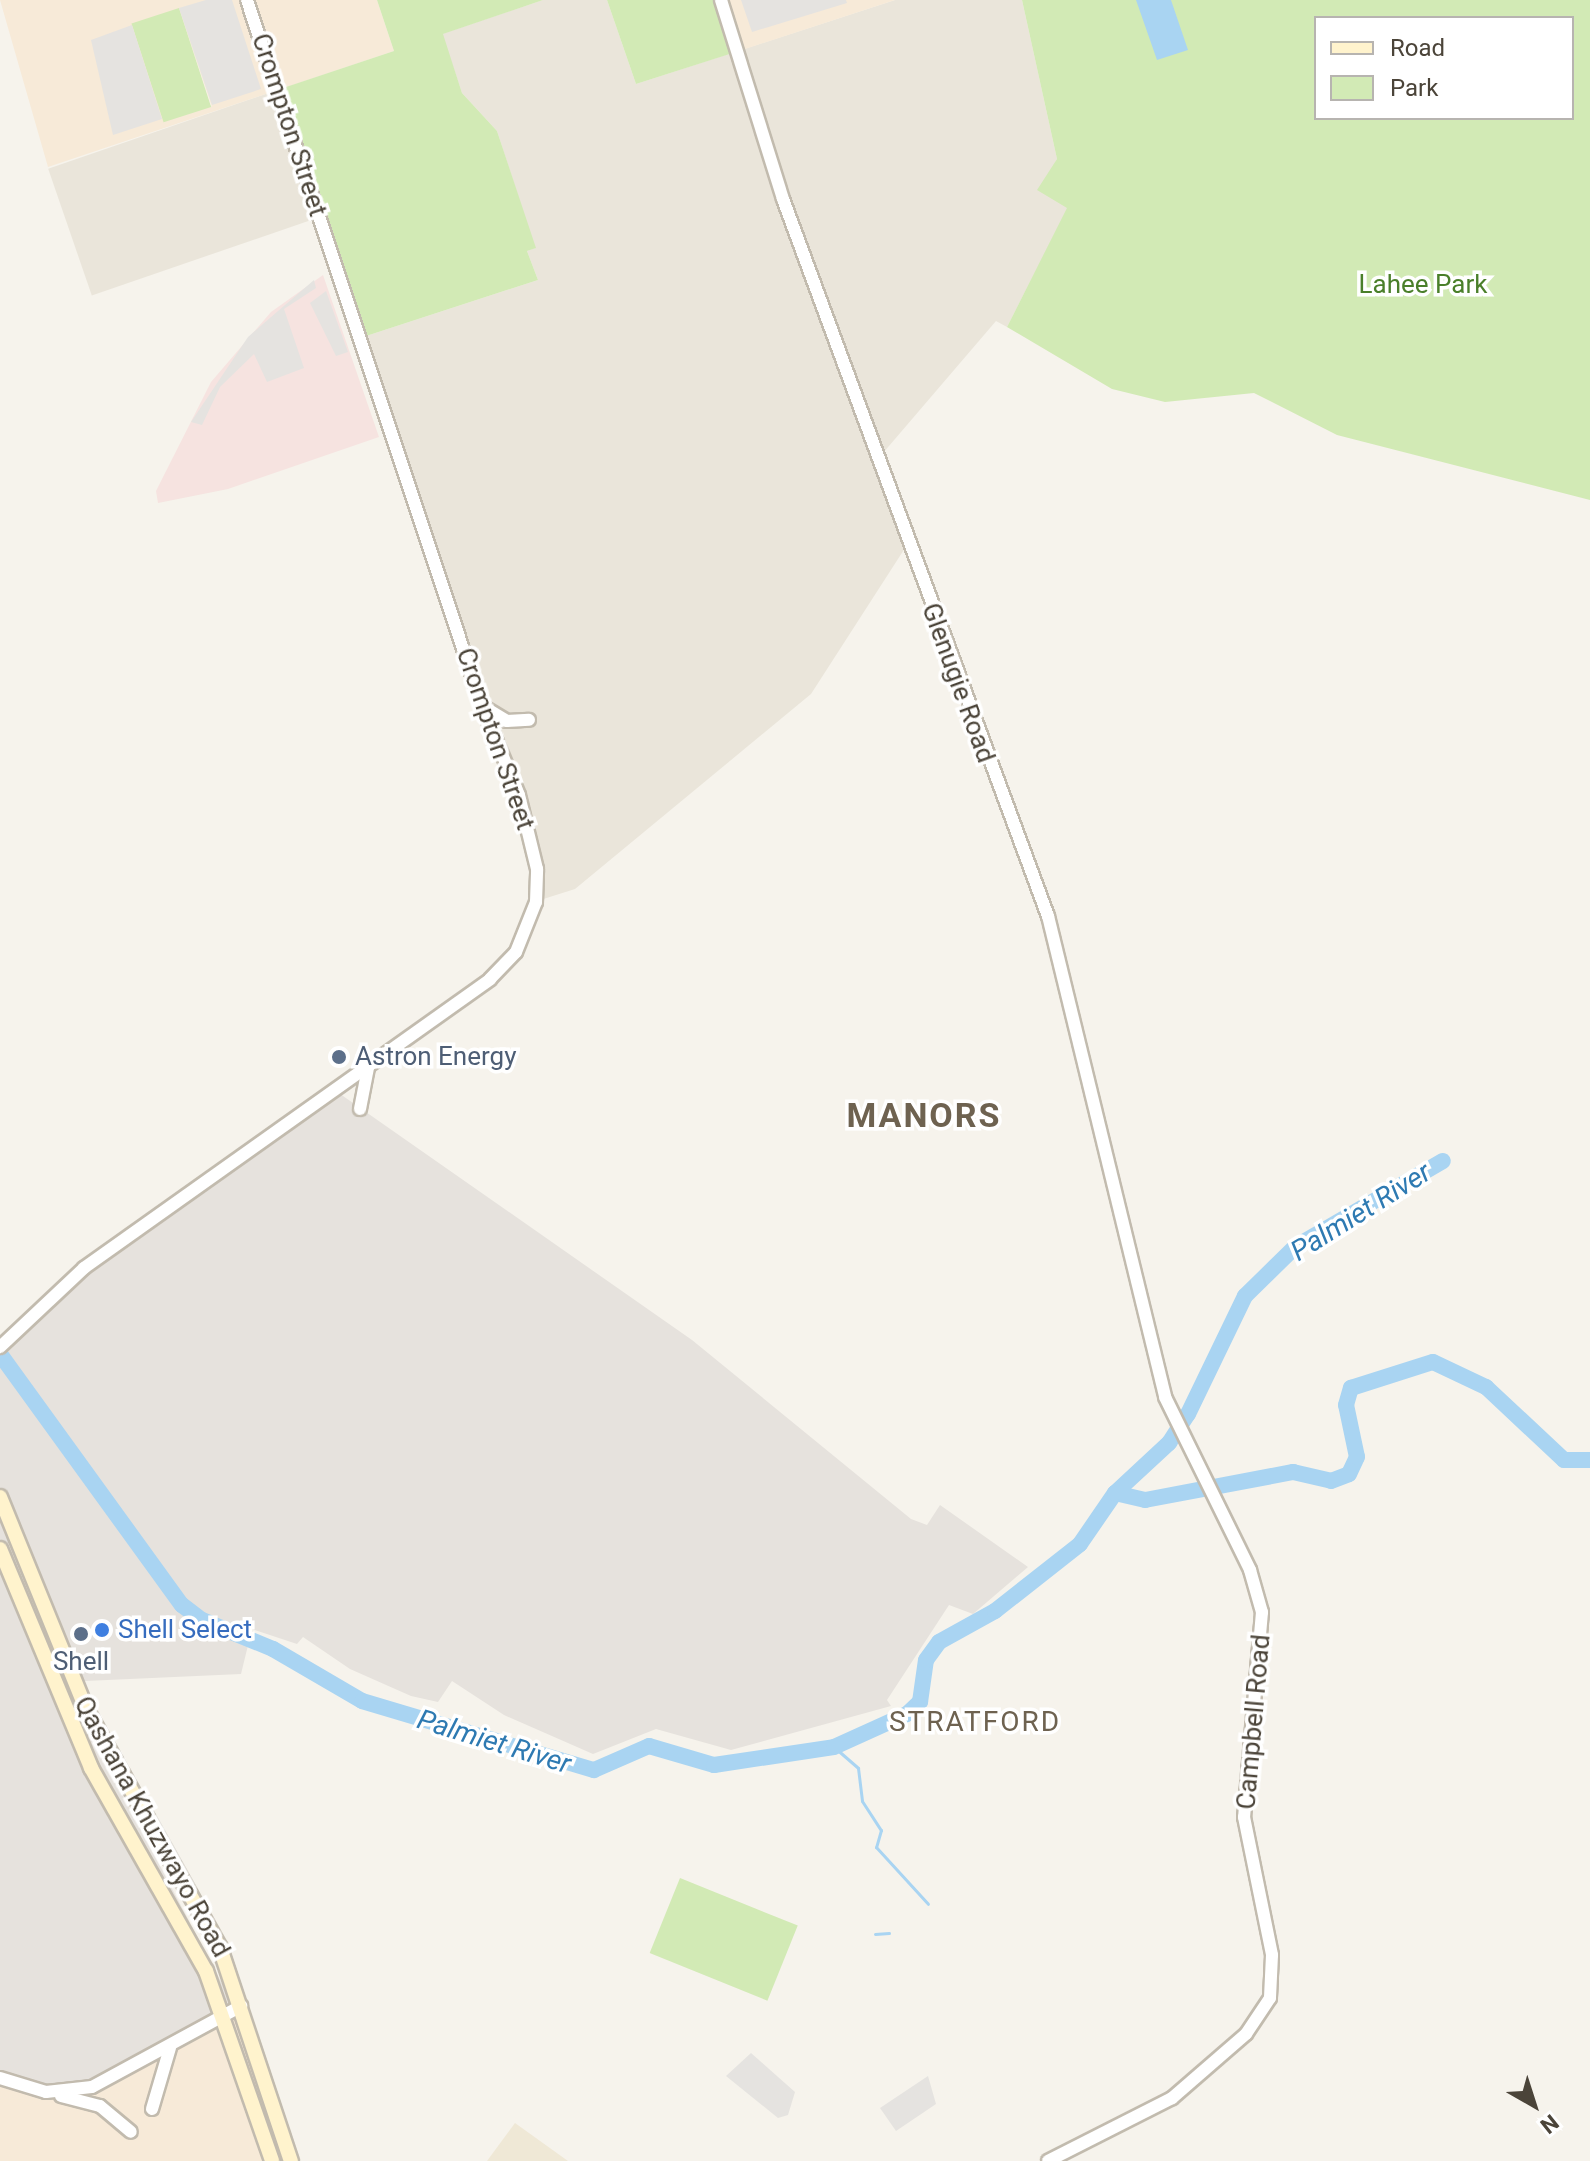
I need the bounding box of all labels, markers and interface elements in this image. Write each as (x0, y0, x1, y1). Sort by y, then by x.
legend (1314, 16, 1574, 120)
street label: Crompton Street (245, 30, 333, 220)
text: Road (1390, 34, 1445, 62)
text: Park (1390, 74, 1438, 102)
park label: Lahee Park (1359, 269, 1487, 301)
street label: Glenugie Road (915, 599, 1001, 767)
street label: Crompton Street (449, 644, 541, 834)
place label: Astron Energy (355, 1041, 516, 1073)
marker: Astron Energy (330, 1048, 348, 1066)
district label: MANORS (846, 1096, 1002, 1136)
water label: Palmiet River (1285, 1156, 1437, 1268)
place label: Shell Select (118, 1614, 252, 1646)
marker: Shell Select (93, 1621, 111, 1639)
marker: Shell (72, 1625, 90, 1643)
street label: Campbell Road (1231, 1633, 1277, 1811)
place label: Shell (53, 1646, 109, 1678)
street label: Qashana Khuzwayo Road (67, 1691, 237, 1963)
water label: Palmiet River (413, 1703, 575, 1781)
district label: STRATFORD (889, 1705, 1061, 1739)
north arrow (1494, 2065, 1574, 2145)
text: N (1536, 2109, 1563, 2139)

